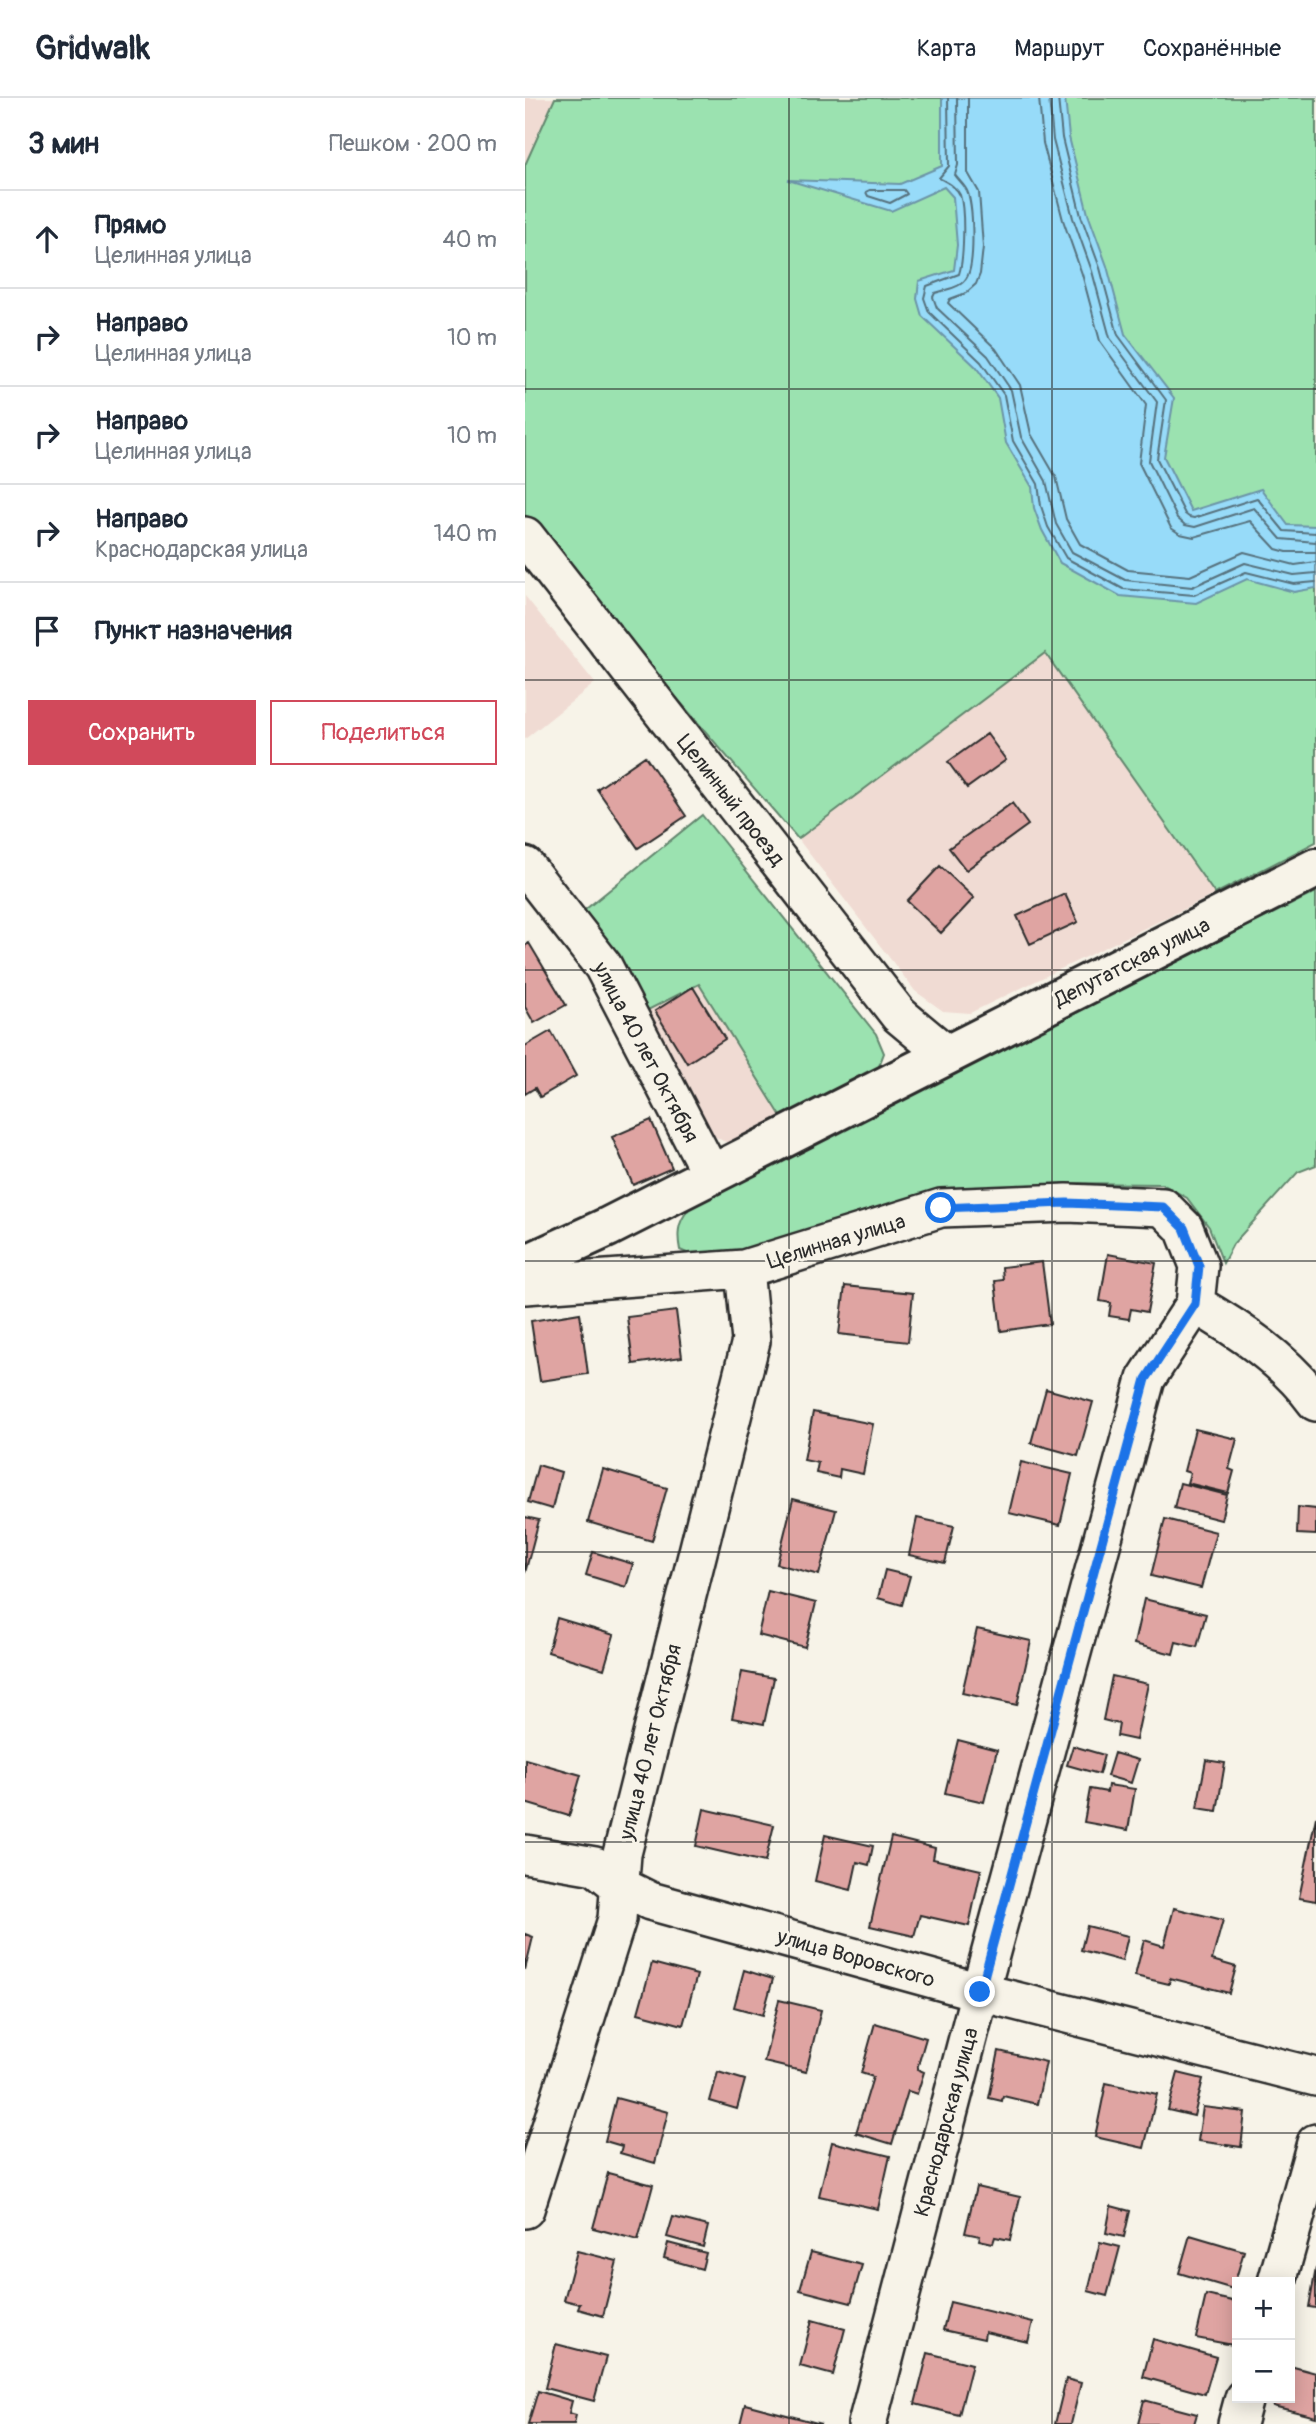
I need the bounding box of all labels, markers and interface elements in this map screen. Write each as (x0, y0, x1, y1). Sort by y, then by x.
text: Gridwalk (35, 28, 150, 69)
text: Карта (917, 34, 976, 63)
text: Маршрут (1014, 34, 1105, 63)
text: Сохранённые (1143, 34, 1281, 63)
text: 3 мин (28, 125, 99, 162)
text: Пешком · 200 m (329, 129, 497, 158)
text: Прямо (95, 209, 166, 241)
icon: ahead (28, 220, 66, 258)
text: 40 m (443, 225, 497, 254)
text: Целинная улица (95, 241, 252, 270)
text: Направо (95, 307, 188, 339)
icon: right (28, 318, 66, 356)
text: 10 m (447, 323, 497, 352)
text: Целинная улица (95, 339, 252, 368)
text: Направо (95, 405, 188, 437)
icon: right (28, 416, 66, 454)
text: 10 m (447, 421, 497, 450)
text: Целинная улица (95, 437, 252, 466)
text: Направо (95, 503, 188, 535)
icon: right (28, 514, 66, 552)
text: 140 m (434, 519, 497, 548)
text: Краснодарская улица (95, 535, 308, 564)
icon: arrive (28, 612, 66, 650)
text: Пункт назначения (95, 615, 292, 647)
button: Сохранить (28, 700, 256, 765)
button: Поделиться (270, 700, 497, 765)
street label: Целинный проезд (671, 729, 791, 872)
street label: Депутатская улица (1049, 912, 1215, 1014)
street label: улица 40 лет Октября (586, 956, 705, 1147)
route start (925, 1192, 956, 1223)
street label: Целинная улица (764, 1208, 909, 1275)
street label: улица 40 лет Октября (613, 1641, 688, 1844)
street label: улица Воровского (773, 1923, 938, 1994)
route end (964, 1976, 995, 2007)
street label: Краснодарская улица (908, 2025, 985, 2220)
map controls (1232, 2277, 1295, 2403)
button: + (1232, 2277, 1295, 2340)
button: − (1232, 2340, 1295, 2403)

